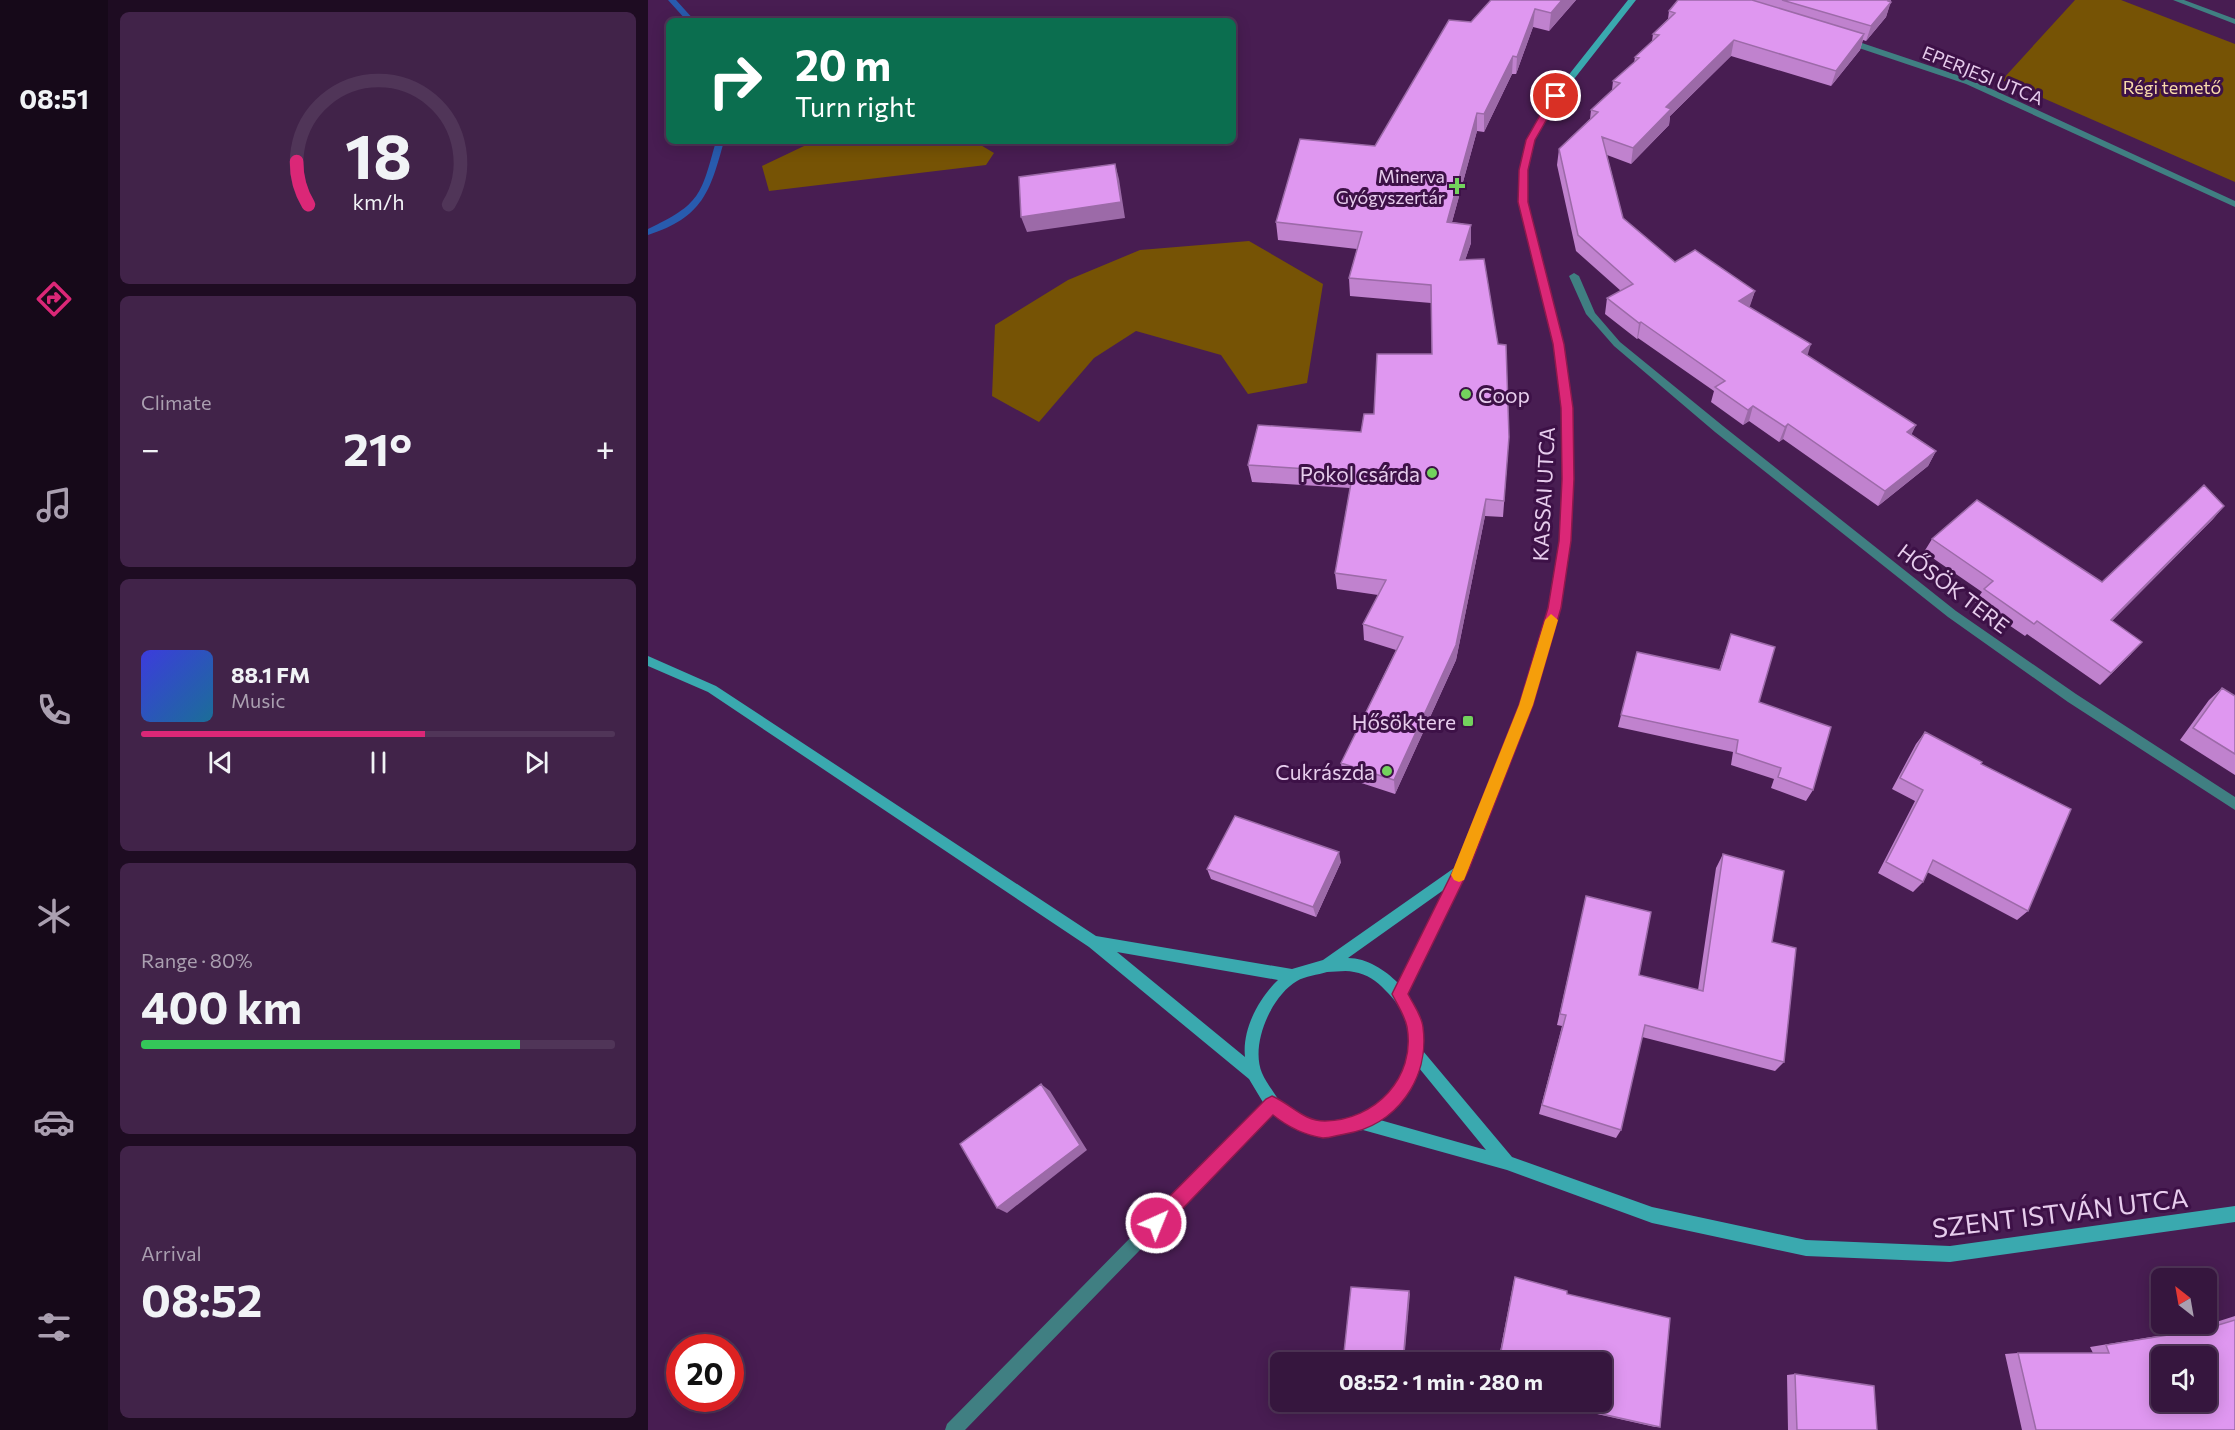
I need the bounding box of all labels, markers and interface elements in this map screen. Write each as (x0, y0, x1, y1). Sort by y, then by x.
text: 20 m (795, 38, 891, 90)
street label: EPERJESI UTCA (1919, 41, 2047, 109)
icon: right (696, 42, 774, 120)
pin (1530, 70, 1581, 121)
park label: Régi temető (2123, 76, 2222, 98)
icon: arrive (1539, 79, 1572, 112)
text: 08:51 (19, 82, 89, 115)
text: Turn right (795, 90, 915, 123)
text: 18 (345, 116, 411, 192)
place label: Minerva Gyógyszertár (1336, 165, 1445, 208)
marker: Minerva Gyógyszertár (1450, 179, 1464, 193)
text: km/h (352, 188, 404, 214)
icon: directions (33, 278, 75, 320)
place label: Coop (1478, 382, 1530, 407)
marker: Coop (1459, 387, 1473, 401)
text: Climate (141, 390, 211, 414)
text: 21° (343, 420, 412, 475)
street label: KASSAI UTCA (1527, 426, 1559, 562)
text: − (141, 427, 160, 468)
text: + (596, 427, 615, 468)
place label: Pokol csárda (1300, 461, 1420, 486)
marker: Pokol csárda (1425, 466, 1439, 480)
icon: music (33, 484, 75, 526)
street label: HŐSÖK TERE (1893, 538, 2015, 638)
text: 88.1 FM (231, 661, 310, 688)
text: Music (231, 688, 285, 712)
icon: phone (33, 689, 75, 731)
place label: Hősök tere (1352, 709, 1456, 734)
marker: Hősök tere (1461, 714, 1475, 728)
icon: previous (204, 746, 237, 779)
icon: pause (362, 746, 395, 779)
icon: next (520, 746, 553, 779)
place label: Cukrászda (1275, 759, 1375, 784)
marker: Cukrászda (1380, 764, 1394, 778)
icon: climate (33, 895, 75, 937)
text: Range · 80% (141, 948, 253, 972)
text: 400 km (141, 978, 302, 1033)
icon: car (33, 1101, 75, 1143)
street label: SZENT ISTVÁN UTCA (1930, 1181, 2190, 1243)
position arrow (1124, 1191, 1188, 1255)
text: Arrival (141, 1241, 202, 1265)
north arrow (2151, 1268, 2217, 1334)
map controls (2151, 1268, 2217, 1412)
text: 08:52 (141, 1271, 262, 1326)
icon: filters (33, 1306, 75, 1348)
speed limit sign: 20 (666, 1334, 744, 1412)
button: sound (2151, 1346, 2217, 1412)
text: 08:52 · 1 min · 280 m (1339, 1368, 1543, 1395)

